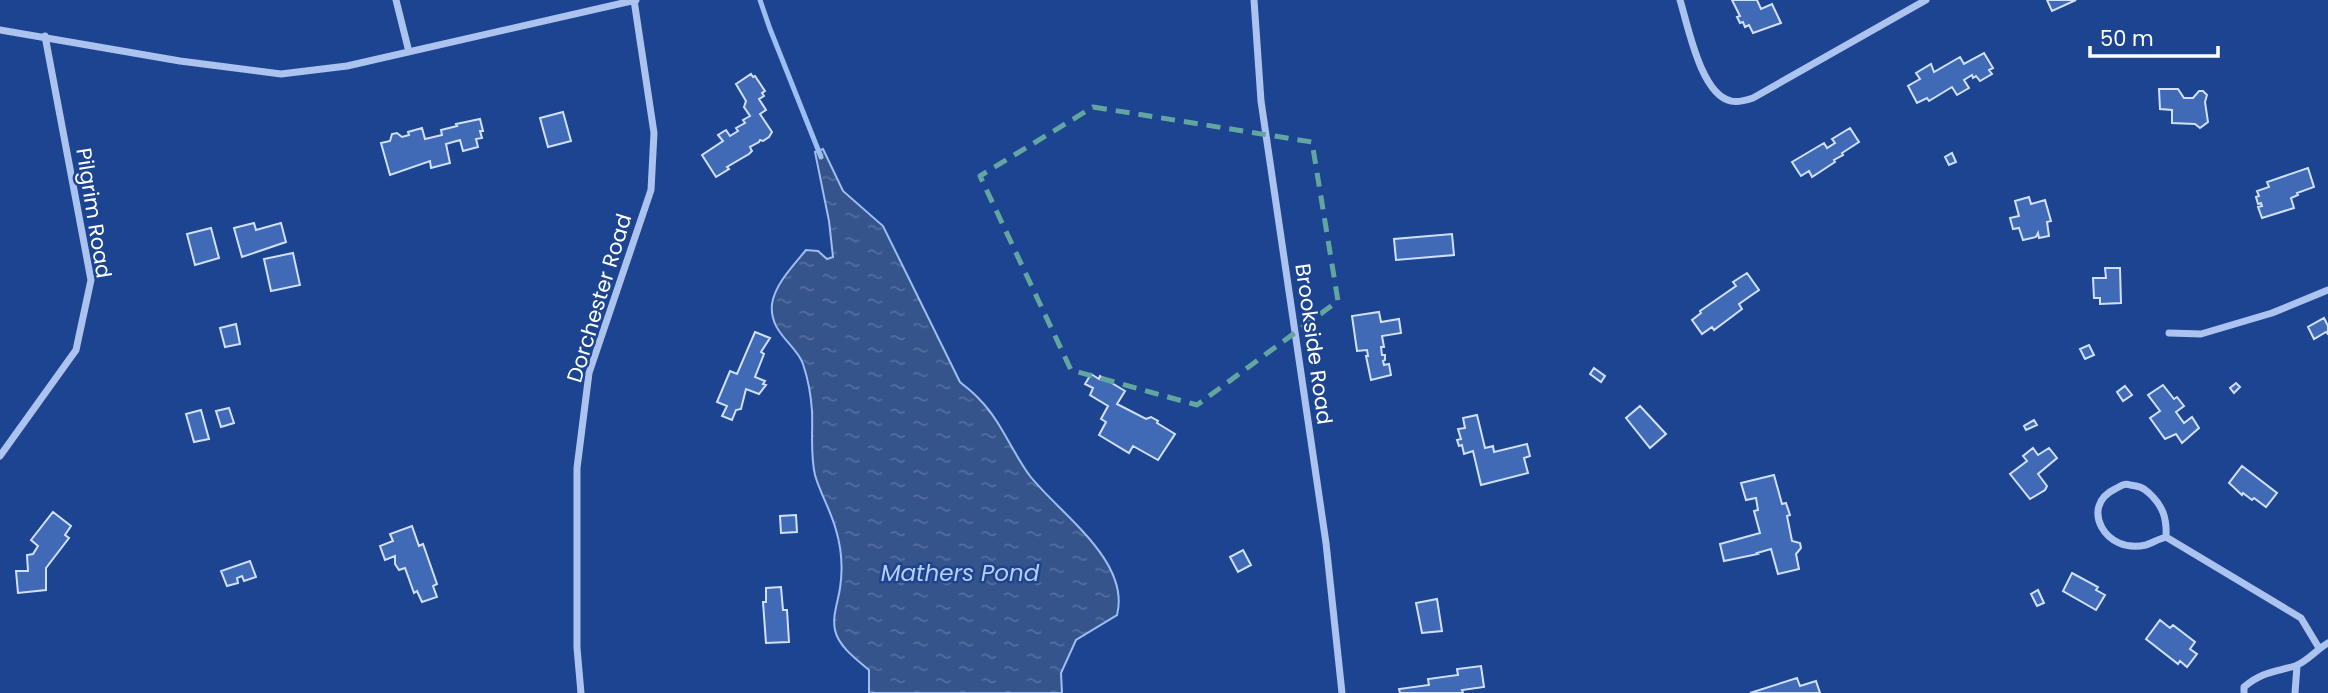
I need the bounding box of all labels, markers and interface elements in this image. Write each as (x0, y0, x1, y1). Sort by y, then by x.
scale bar (2090, 14, 2218, 58)
text: 50 m (2100, 24, 2154, 53)
street label: Pilgrim Road (69, 146, 119, 280)
street label: Dorchester Road (560, 210, 638, 386)
street label: Brookside Road (1288, 262, 1340, 426)
water label: Mathers Pond (881, 557, 1040, 589)

